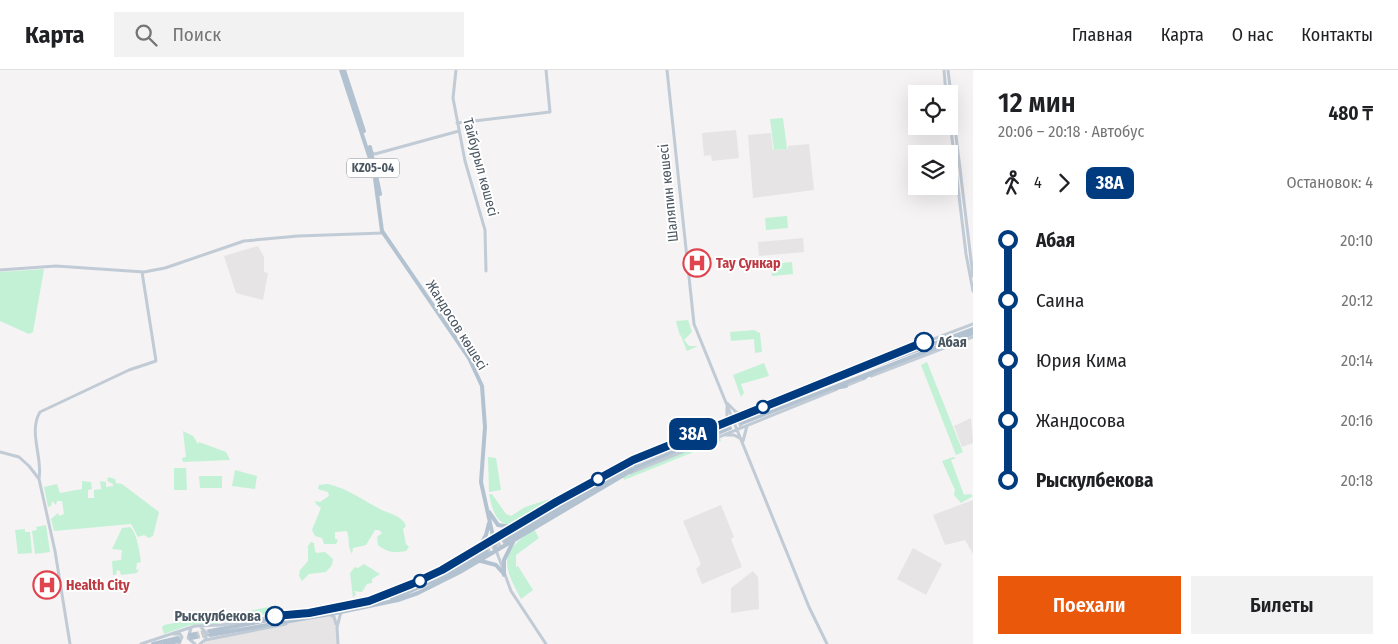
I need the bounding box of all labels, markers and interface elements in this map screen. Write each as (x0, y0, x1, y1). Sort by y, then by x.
search box (114, 12, 464, 57)
text: Карта (25, 21, 84, 49)
icon: search (132, 21, 160, 49)
text: Поиск (172, 23, 221, 46)
text: Главная (1072, 24, 1133, 46)
text: Карта (1161, 24, 1204, 46)
text: О нас (1232, 24, 1273, 46)
text: Контакты (1301, 24, 1373, 46)
map controls (908, 85, 958, 195)
button: locate (908, 85, 958, 135)
text: 12 мин (998, 86, 1076, 119)
text: 480 ₸ (1329, 102, 1373, 125)
street label: Тайбурыл көшесі (459, 116, 502, 218)
text: 20:06 – 20:18 · Автобус (998, 122, 1144, 141)
street label: Шаляпин көшесі (655, 143, 682, 243)
button: layers (908, 145, 958, 195)
road number: KZ05-04 (347, 159, 399, 178)
icon: walk (998, 169, 1026, 197)
icon: forward (1050, 169, 1078, 197)
text: 38А (1096, 172, 1124, 194)
text: 4 (1034, 173, 1042, 192)
text: Остановок: 4 (1287, 173, 1373, 192)
text: Абая (1036, 229, 1075, 252)
text: 20:10 (1340, 231, 1373, 250)
hospital icon: Тау Сункар (682, 248, 712, 278)
place label: Тау Сункар (716, 255, 781, 272)
street label: Жандосов көшесі (422, 277, 491, 373)
text: Саина (1036, 289, 1084, 312)
text: 20:12 (1342, 291, 1373, 310)
marker: Абая (914, 332, 934, 352)
place label: Абая (937, 334, 967, 351)
text: Юрия Кима (1036, 349, 1127, 372)
text: 20:14 (1341, 351, 1373, 370)
unlabelled marker (756, 400, 770, 414)
text: Жандосова (1036, 409, 1125, 432)
text: 20:16 (1341, 411, 1373, 430)
line badge: 38А (664, 418, 722, 450)
text: 38А (679, 423, 707, 445)
text: Рыскулбекова (1036, 469, 1153, 492)
text: 20:18 (1341, 471, 1373, 490)
unlabelled marker (591, 472, 605, 486)
hospital icon: Health City (32, 570, 62, 600)
unlabelled marker (413, 574, 427, 588)
button: Поехали (998, 576, 1181, 634)
button: Билеты (1191, 576, 1373, 634)
place label: Health City (66, 577, 130, 594)
marker: Рыскулбекова (265, 606, 285, 626)
place label: Рыскулбекова (175, 608, 261, 625)

